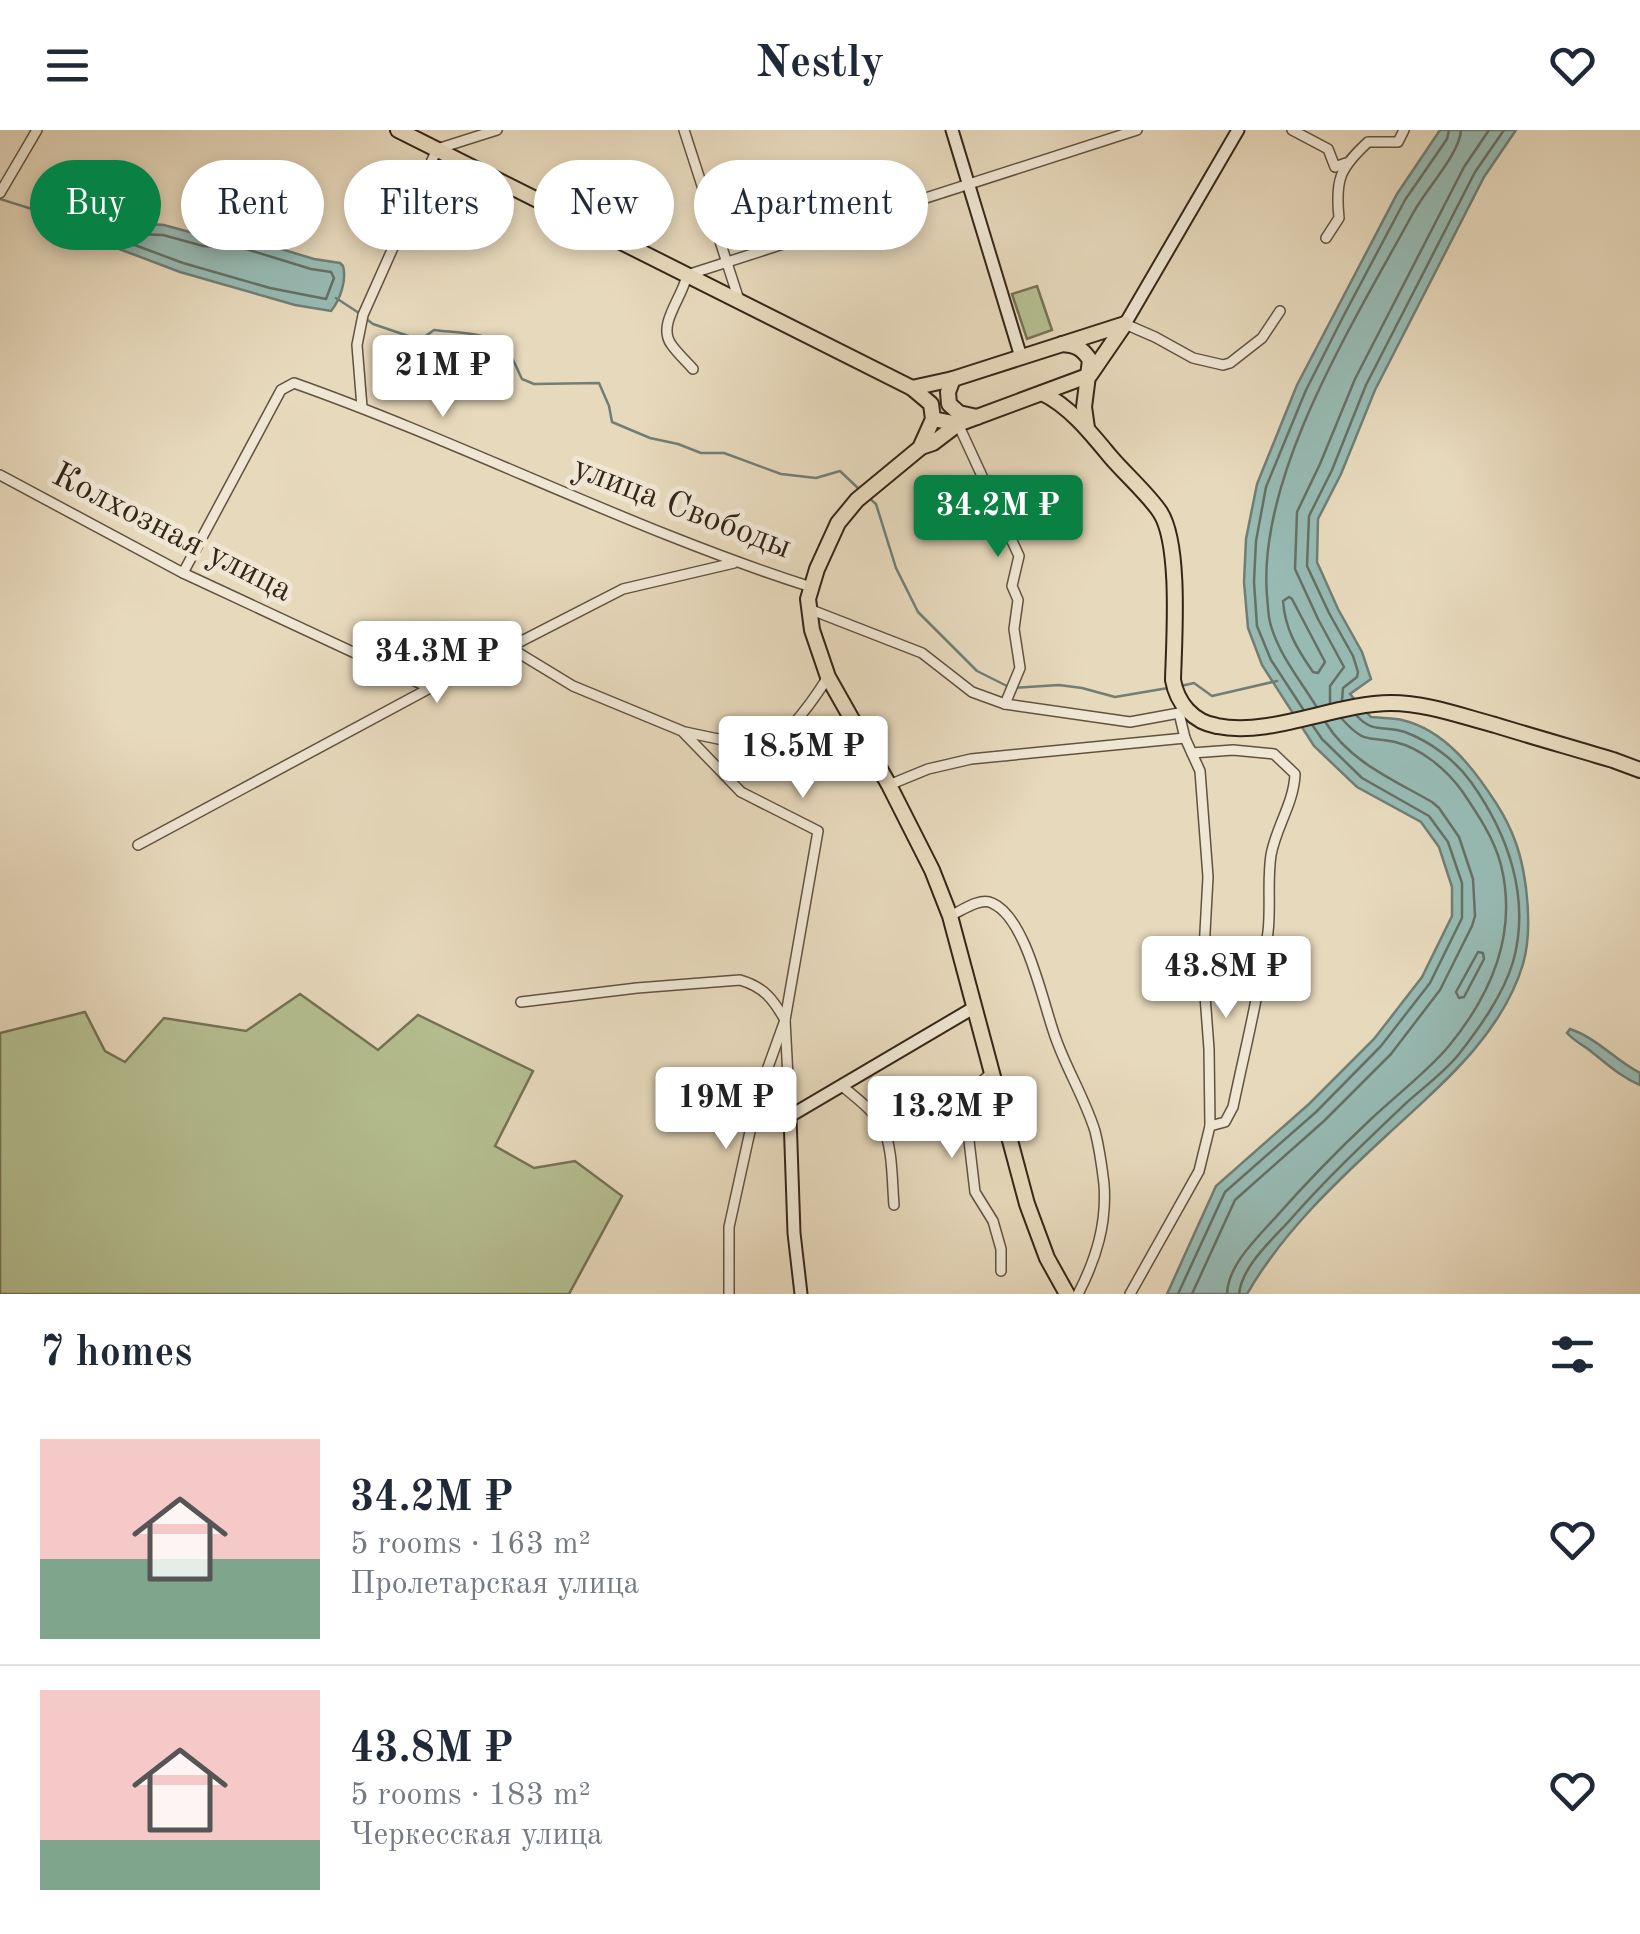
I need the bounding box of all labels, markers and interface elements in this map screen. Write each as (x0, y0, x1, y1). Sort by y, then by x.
icon: menu (40, 38, 95, 93)
icon: heart (1545, 38, 1600, 93)
text: Nestly (756, 42, 884, 87)
chip: Buy (30, 160, 161, 250)
chip: Rent (181, 160, 324, 250)
chip: Filters (344, 160, 514, 250)
chip: New (534, 160, 674, 250)
chip: Apartment (694, 160, 928, 250)
pin: 21M ₽ (373, 335, 513, 420)
text: 21M ₽ (394, 351, 492, 383)
street label: улица Свободы (568, 450, 796, 566)
street label: Колхозная улица (46, 457, 298, 609)
pin: 34.2M ₽ (906, 475, 1090, 560)
text: 34.2M ₽ (936, 491, 1060, 523)
pin: 34.3M ₽ (345, 621, 529, 706)
text: 34.3M ₽ (375, 637, 499, 669)
pin: 18.5M ₽ (711, 716, 895, 801)
text: 18.5M ₽ (741, 732, 865, 764)
pin: 43.8M ₽ (1134, 936, 1318, 1021)
text: 43.8M ₽ (1164, 952, 1288, 984)
pin: 19M ₽ (656, 1067, 796, 1152)
pin: 13.2M ₽ (860, 1076, 1044, 1161)
text: 19M ₽ (677, 1083, 775, 1115)
text: 13.2M ₽ (890, 1092, 1014, 1124)
icon: filters (1545, 1327, 1600, 1382)
text: 7 homes (40, 1333, 192, 1375)
text: 34.2M ₽ (350, 1478, 513, 1520)
icon: home (120, 1479, 240, 1599)
icon: heart (1545, 1512, 1600, 1567)
text: 5 rooms · 163 m² (350, 1529, 591, 1561)
text: Пролетарская улица (350, 1569, 639, 1601)
text: 43.8M ₽ (350, 1729, 513, 1771)
icon: home (120, 1730, 240, 1850)
icon: heart (1545, 1763, 1600, 1818)
text: 5 rooms · 183 m² (350, 1780, 591, 1812)
text: Черкесская улица (350, 1820, 603, 1852)

